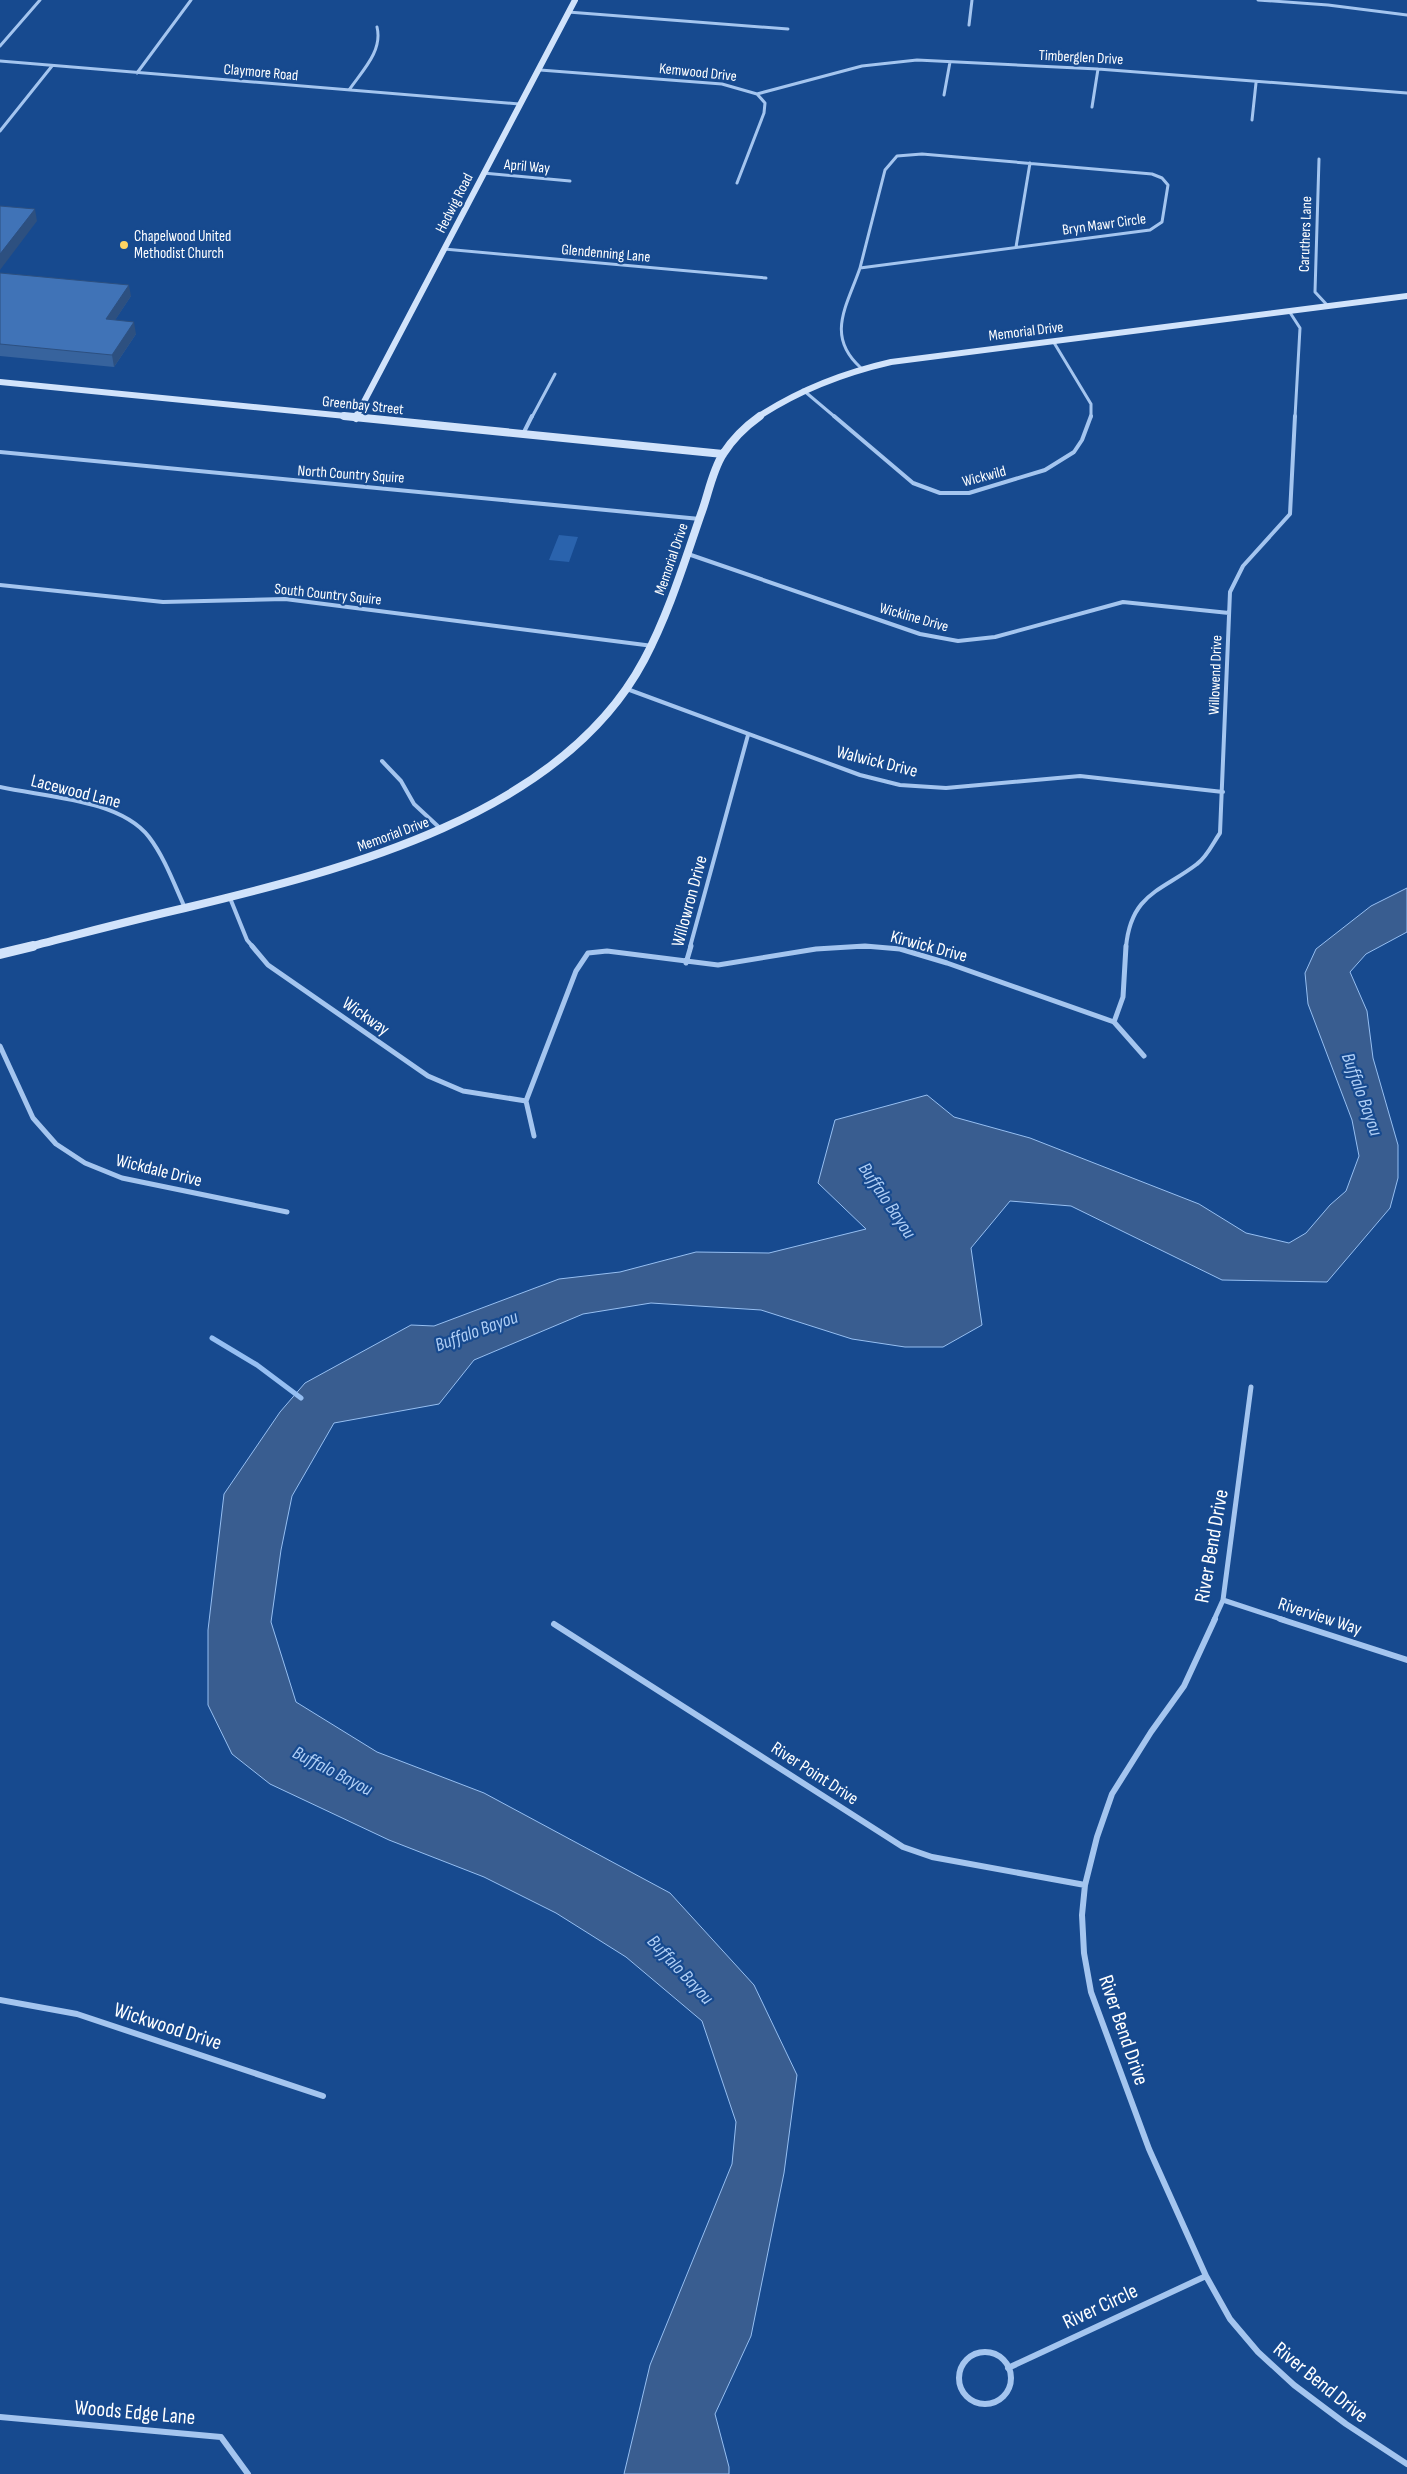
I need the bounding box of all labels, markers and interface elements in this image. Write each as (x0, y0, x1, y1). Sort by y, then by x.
street label: Timberglen Drive (1038, 46, 1124, 69)
street label: Kemwood Drive (658, 59, 738, 86)
street label: Claymore Road (223, 60, 299, 85)
street label: April Way (502, 155, 551, 178)
street label: Hedwig Road (431, 170, 478, 236)
street label: Caruthers Lane (1295, 196, 1316, 272)
street label: Bryn Mawr Circle (1061, 209, 1147, 240)
place label: Chapelwood United Methodist Church (134, 227, 231, 263)
marker: Chapelwood United Methodist Church (118, 239, 130, 251)
street label: Glendenning Lane (561, 240, 651, 267)
street label: Memorial Drive (988, 317, 1064, 345)
street label: Greenbay Street (321, 392, 405, 419)
street label: North Country Squire (297, 461, 405, 488)
street label: Wickwild (960, 462, 1008, 491)
street label: Memorial Drive (650, 521, 693, 598)
street label: South Country Squire (274, 579, 382, 610)
street label: Wickline Drive (877, 599, 951, 636)
street label: Willowend Drive (1205, 635, 1226, 715)
street label: Walwick Drive (834, 741, 920, 782)
street label: Lacewood Lane (29, 770, 123, 813)
street label: Memorial Drive (355, 813, 432, 856)
street label: Willowron Drive (667, 853, 712, 949)
street label: Kirwick Drive (888, 926, 970, 967)
street label: Wickway (338, 993, 393, 1040)
water label: Buffalo Bayou (1336, 1050, 1387, 1139)
street label: Wickdale Drive (114, 1150, 204, 1191)
water label: Buffalo Bayou (853, 1158, 921, 1243)
water label: Buffalo Bayou (432, 1306, 521, 1357)
street label: River Bend Drive (1189, 1487, 1234, 1605)
street label: Riverview Way (1275, 1593, 1364, 1640)
street label: River Point Drive (767, 1737, 862, 1809)
water label: Buffalo Bayou (288, 1741, 376, 1801)
water label: Buffalo Bayou (642, 1930, 718, 2010)
street label: River Bend Drive (1093, 1972, 1154, 2089)
street label: Wickwood Drive (111, 1997, 225, 2056)
street label: River Circle (1059, 2278, 1142, 2335)
street label: River Bend Drive (1268, 2337, 1373, 2428)
street label: Woods Edge Lane (74, 2395, 196, 2430)

